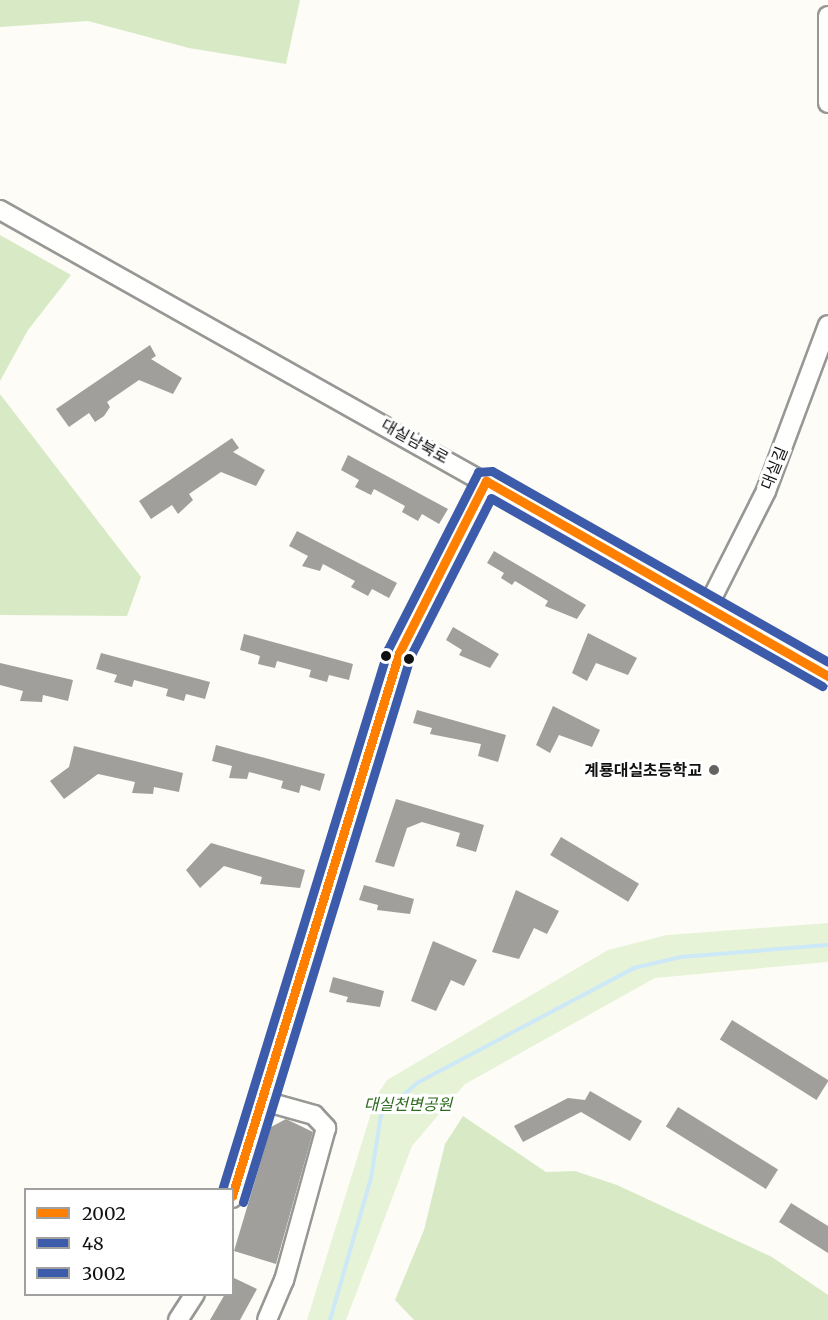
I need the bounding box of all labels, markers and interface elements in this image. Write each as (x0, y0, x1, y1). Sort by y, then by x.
street label: 대실남북로 (378, 415, 452, 467)
street label: 대실길 (757, 444, 791, 492)
unlabelled marker (380, 650, 392, 662)
unlabelled marker (403, 653, 415, 665)
place label: 계룡대실초등학교 (584, 760, 702, 780)
marker: 계룡대실초등학교 (707, 763, 721, 777)
park label: 대실천변공원 (364, 1094, 452, 1114)
legend (24, 1188, 234, 1296)
text: 2002 (82, 1202, 126, 1225)
text: 48 (82, 1232, 104, 1255)
text: 3002 (82, 1262, 126, 1285)

